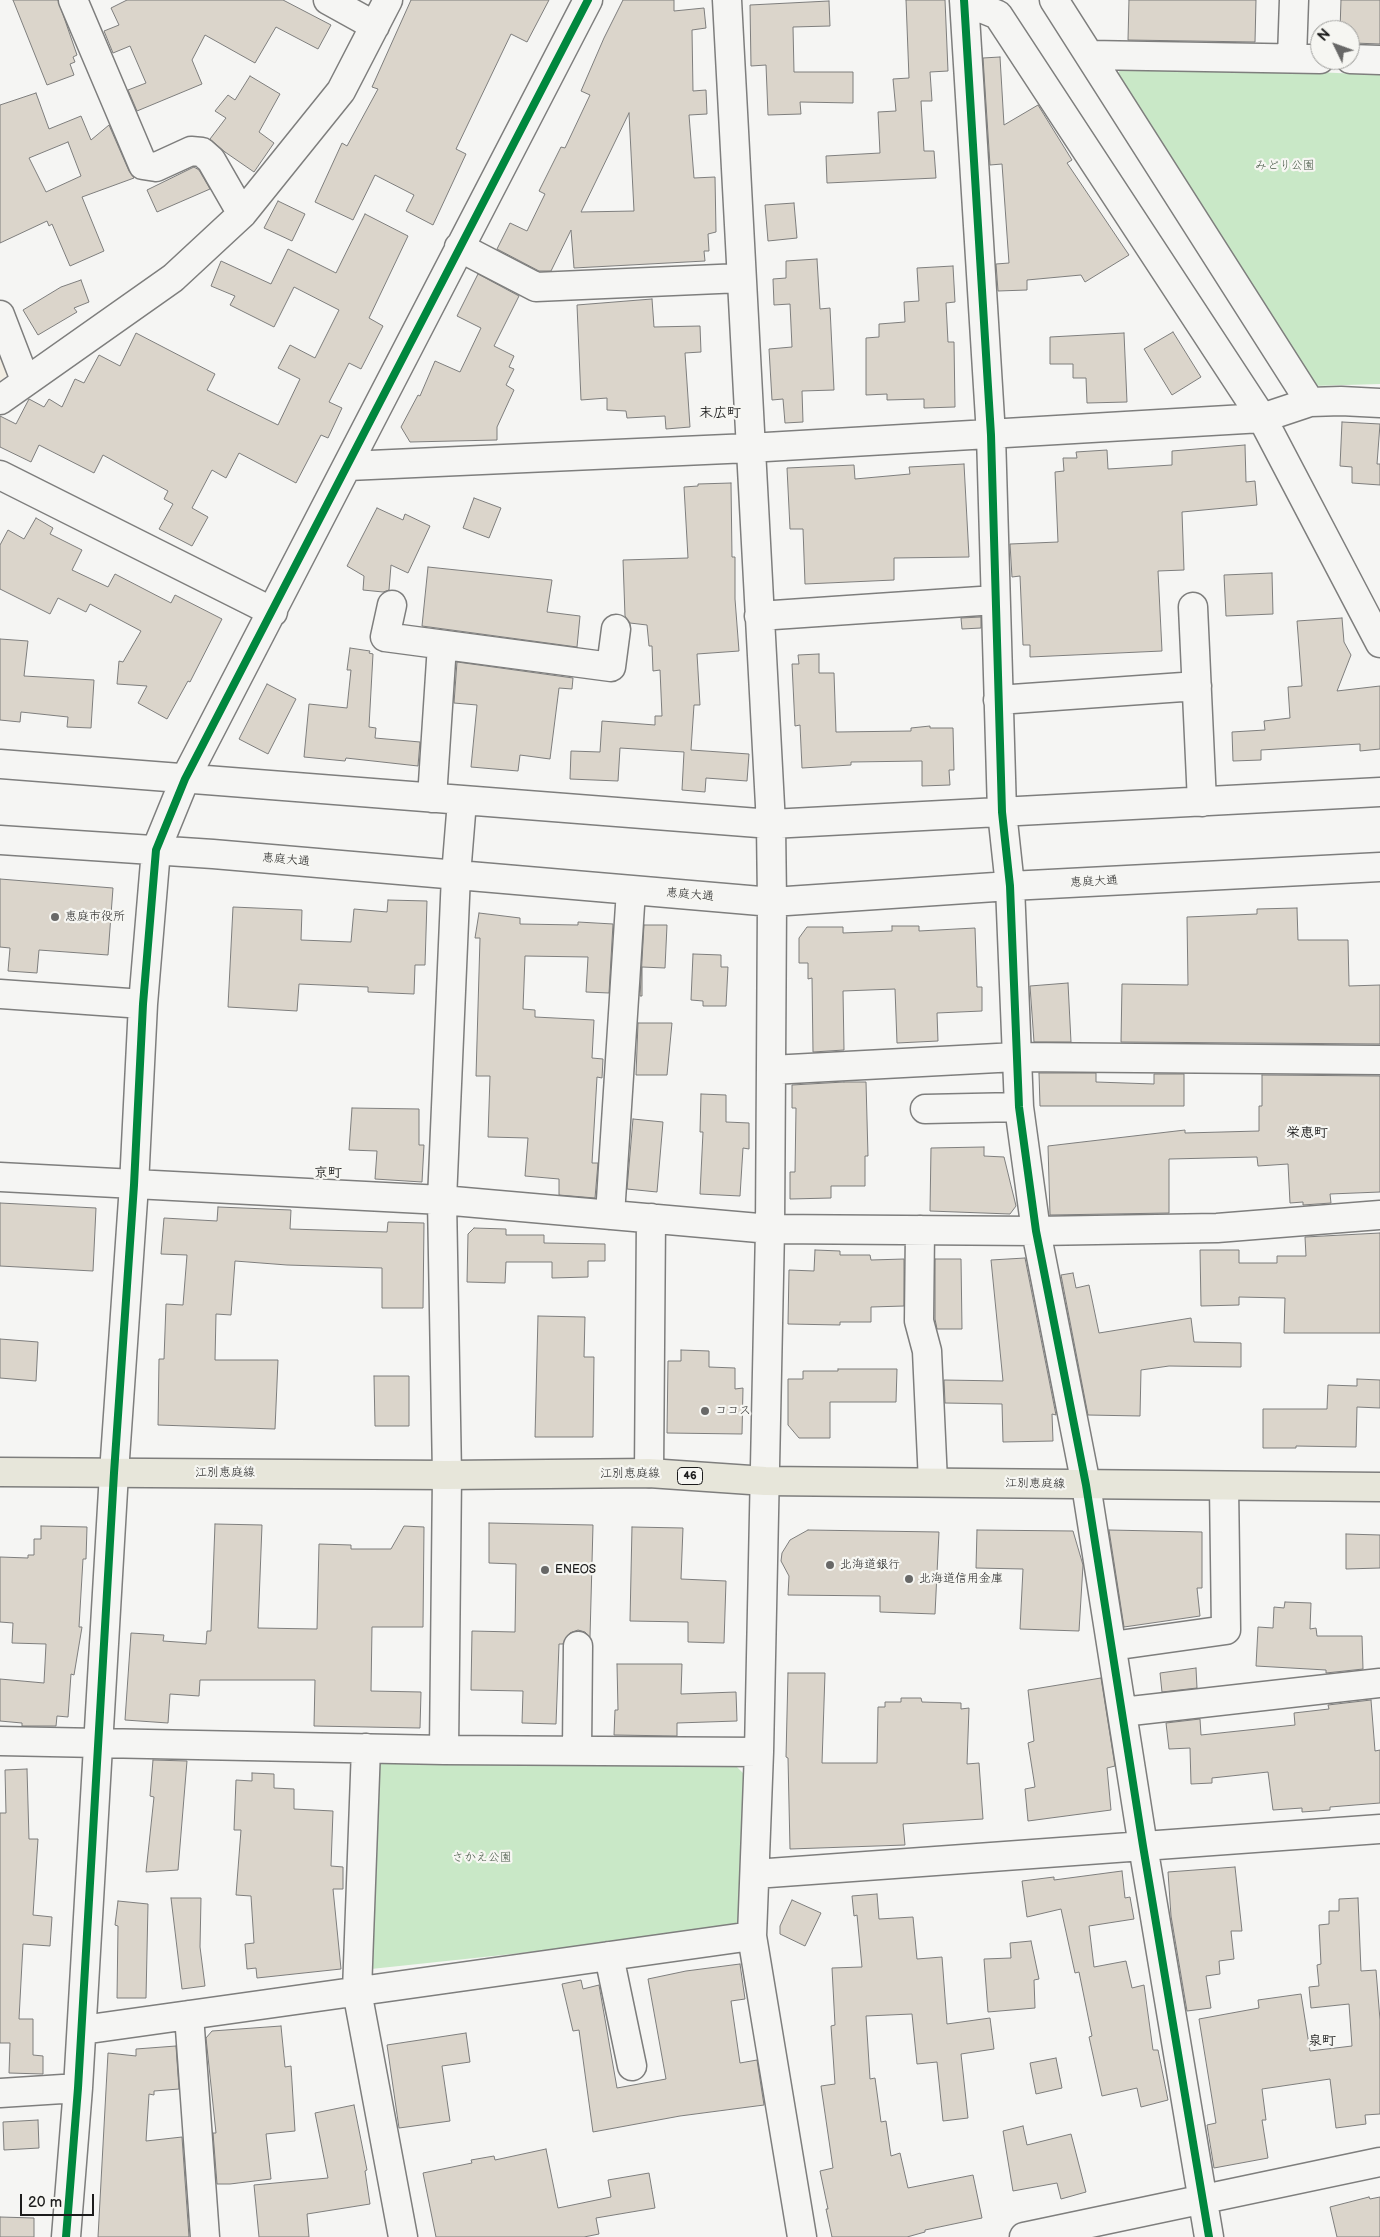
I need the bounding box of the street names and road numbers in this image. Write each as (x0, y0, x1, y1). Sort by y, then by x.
street label: 恵庭大通 (261, 851, 311, 869)
street label: 恵庭大通 (1070, 874, 1118, 890)
street label: 恵庭大通 (665, 886, 715, 904)
street label: 江別恵庭線 (195, 1466, 255, 1480)
street label: 江別恵庭線 (600, 1467, 660, 1481)
road number: 46 (678, 1468, 702, 1484)
street label: 江別恵庭線 (1005, 1476, 1065, 1492)

